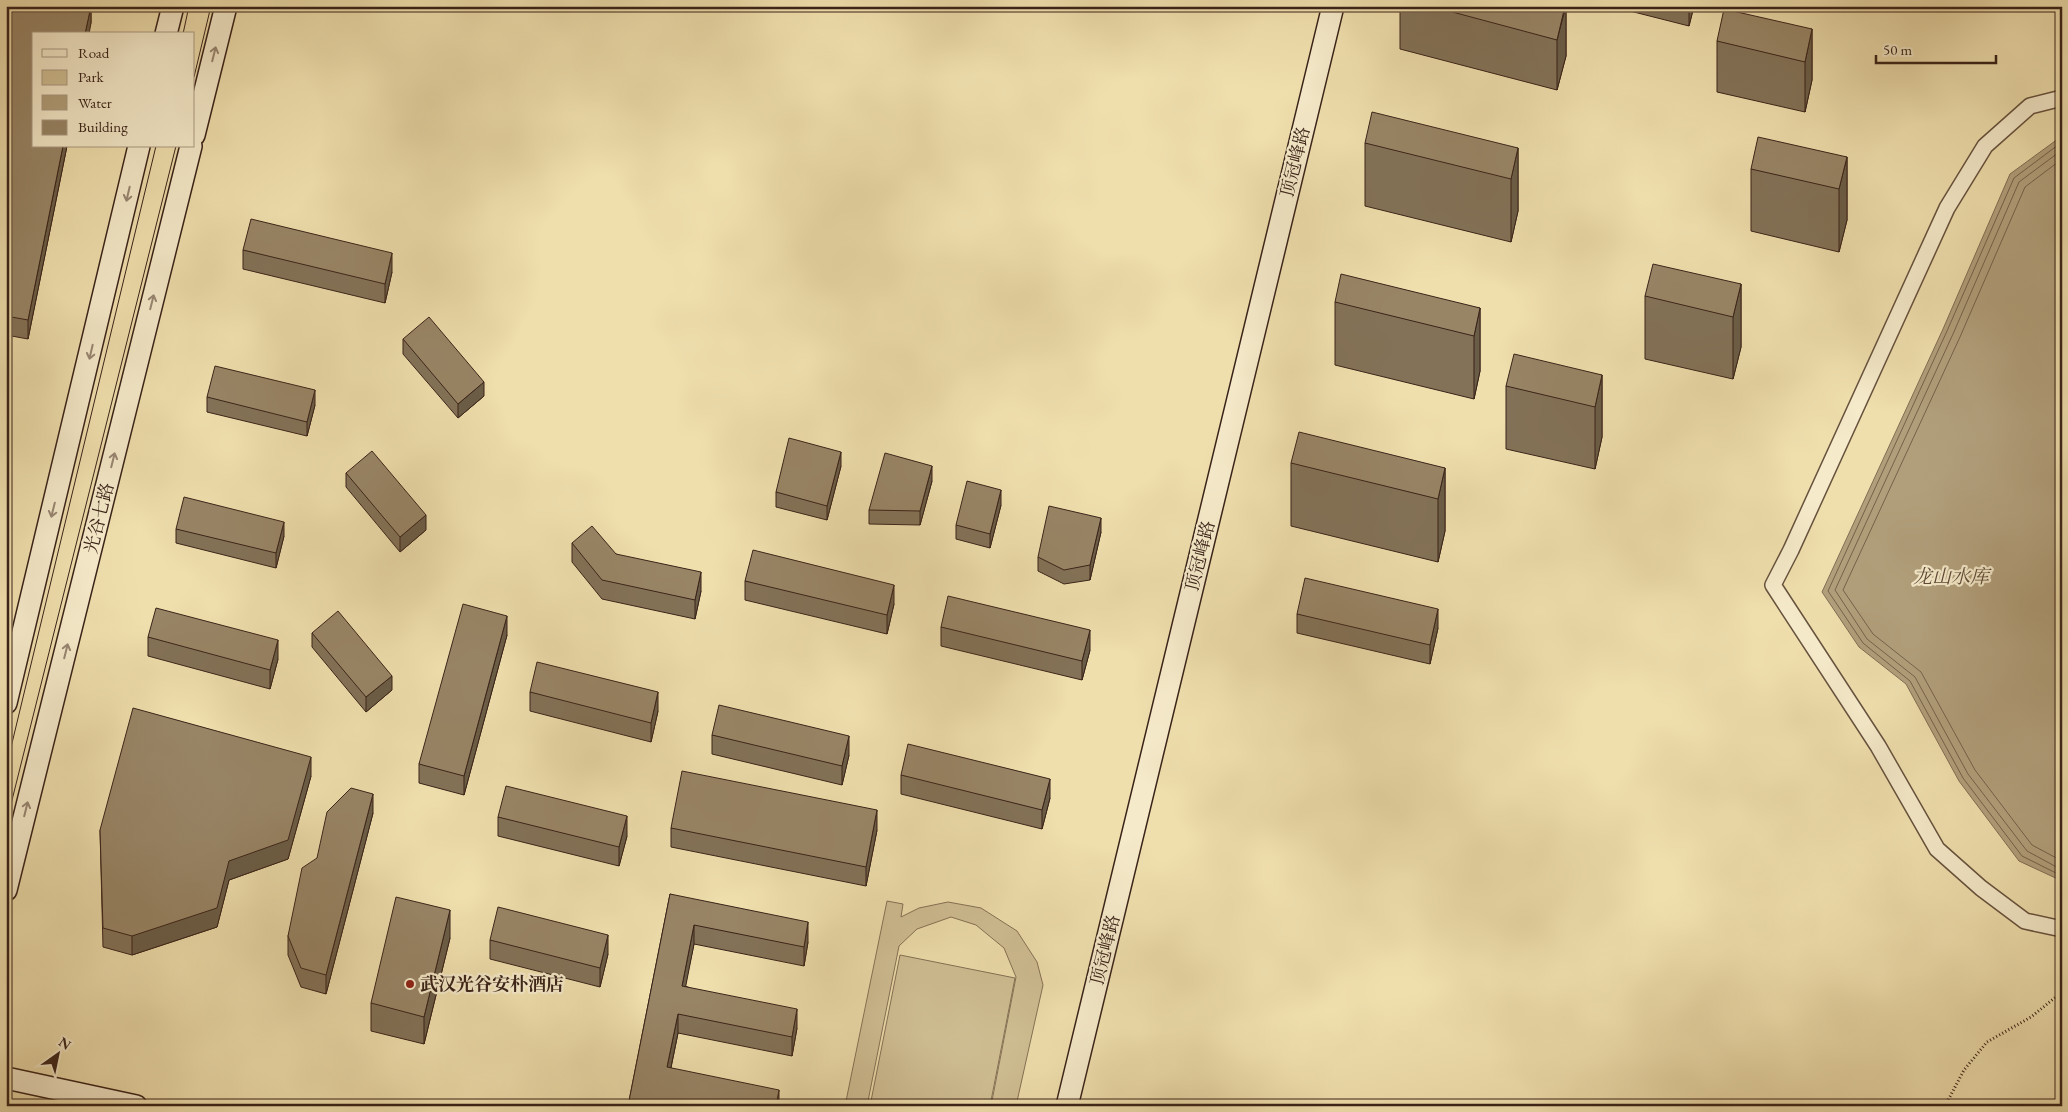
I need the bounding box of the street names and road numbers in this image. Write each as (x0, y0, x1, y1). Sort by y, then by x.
street label: 顶冠峰路 (1275, 124, 1314, 200)
street label: 光谷七路 (79, 480, 118, 556)
street label: 顶冠峰路 (1180, 518, 1219, 594)
street label: 顶冠峰路 (1085, 912, 1124, 988)

